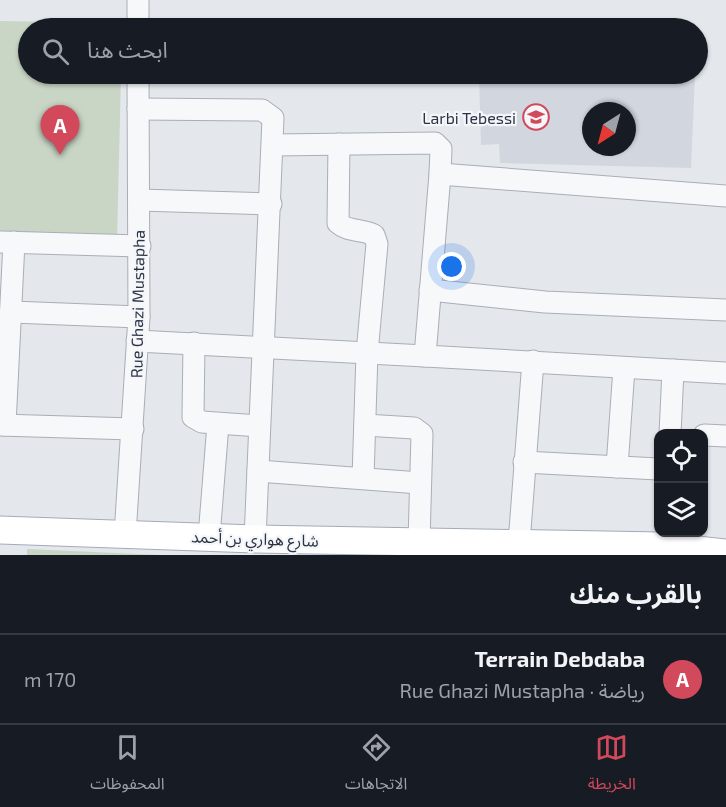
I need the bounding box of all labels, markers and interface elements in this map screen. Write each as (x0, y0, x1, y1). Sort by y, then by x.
search box (18, 18, 708, 84)
icon: search (39, 35, 72, 68)
text: ابحث هنا (87, 36, 168, 62)
school or university icon: Larbi Tebessi (521, 102, 551, 132)
north arrow (582, 102, 636, 156)
pin: A (40, 106, 80, 155)
place label: Larbi Tebessi (422, 108, 516, 127)
street label: Rue Ghazi Mustapha (126, 230, 148, 378)
your location (437, 252, 466, 281)
map controls (654, 429, 708, 537)
button: locate (654, 429, 708, 483)
button: layers (654, 483, 708, 537)
street label: شارع هواري بن أحمد (191, 526, 319, 554)
text: بالقرب منك (570, 577, 702, 608)
text: Terrain Debdaba (474, 645, 645, 671)
text: 170 m (24, 667, 76, 691)
text: A (676, 667, 689, 691)
text: رياضة · Rue Ghazi Mustapha (399, 678, 645, 702)
tab: المحفوظات (90, 731, 164, 801)
tab: الاتجاهات (345, 731, 407, 801)
tab: الخريطة (588, 731, 636, 801)

